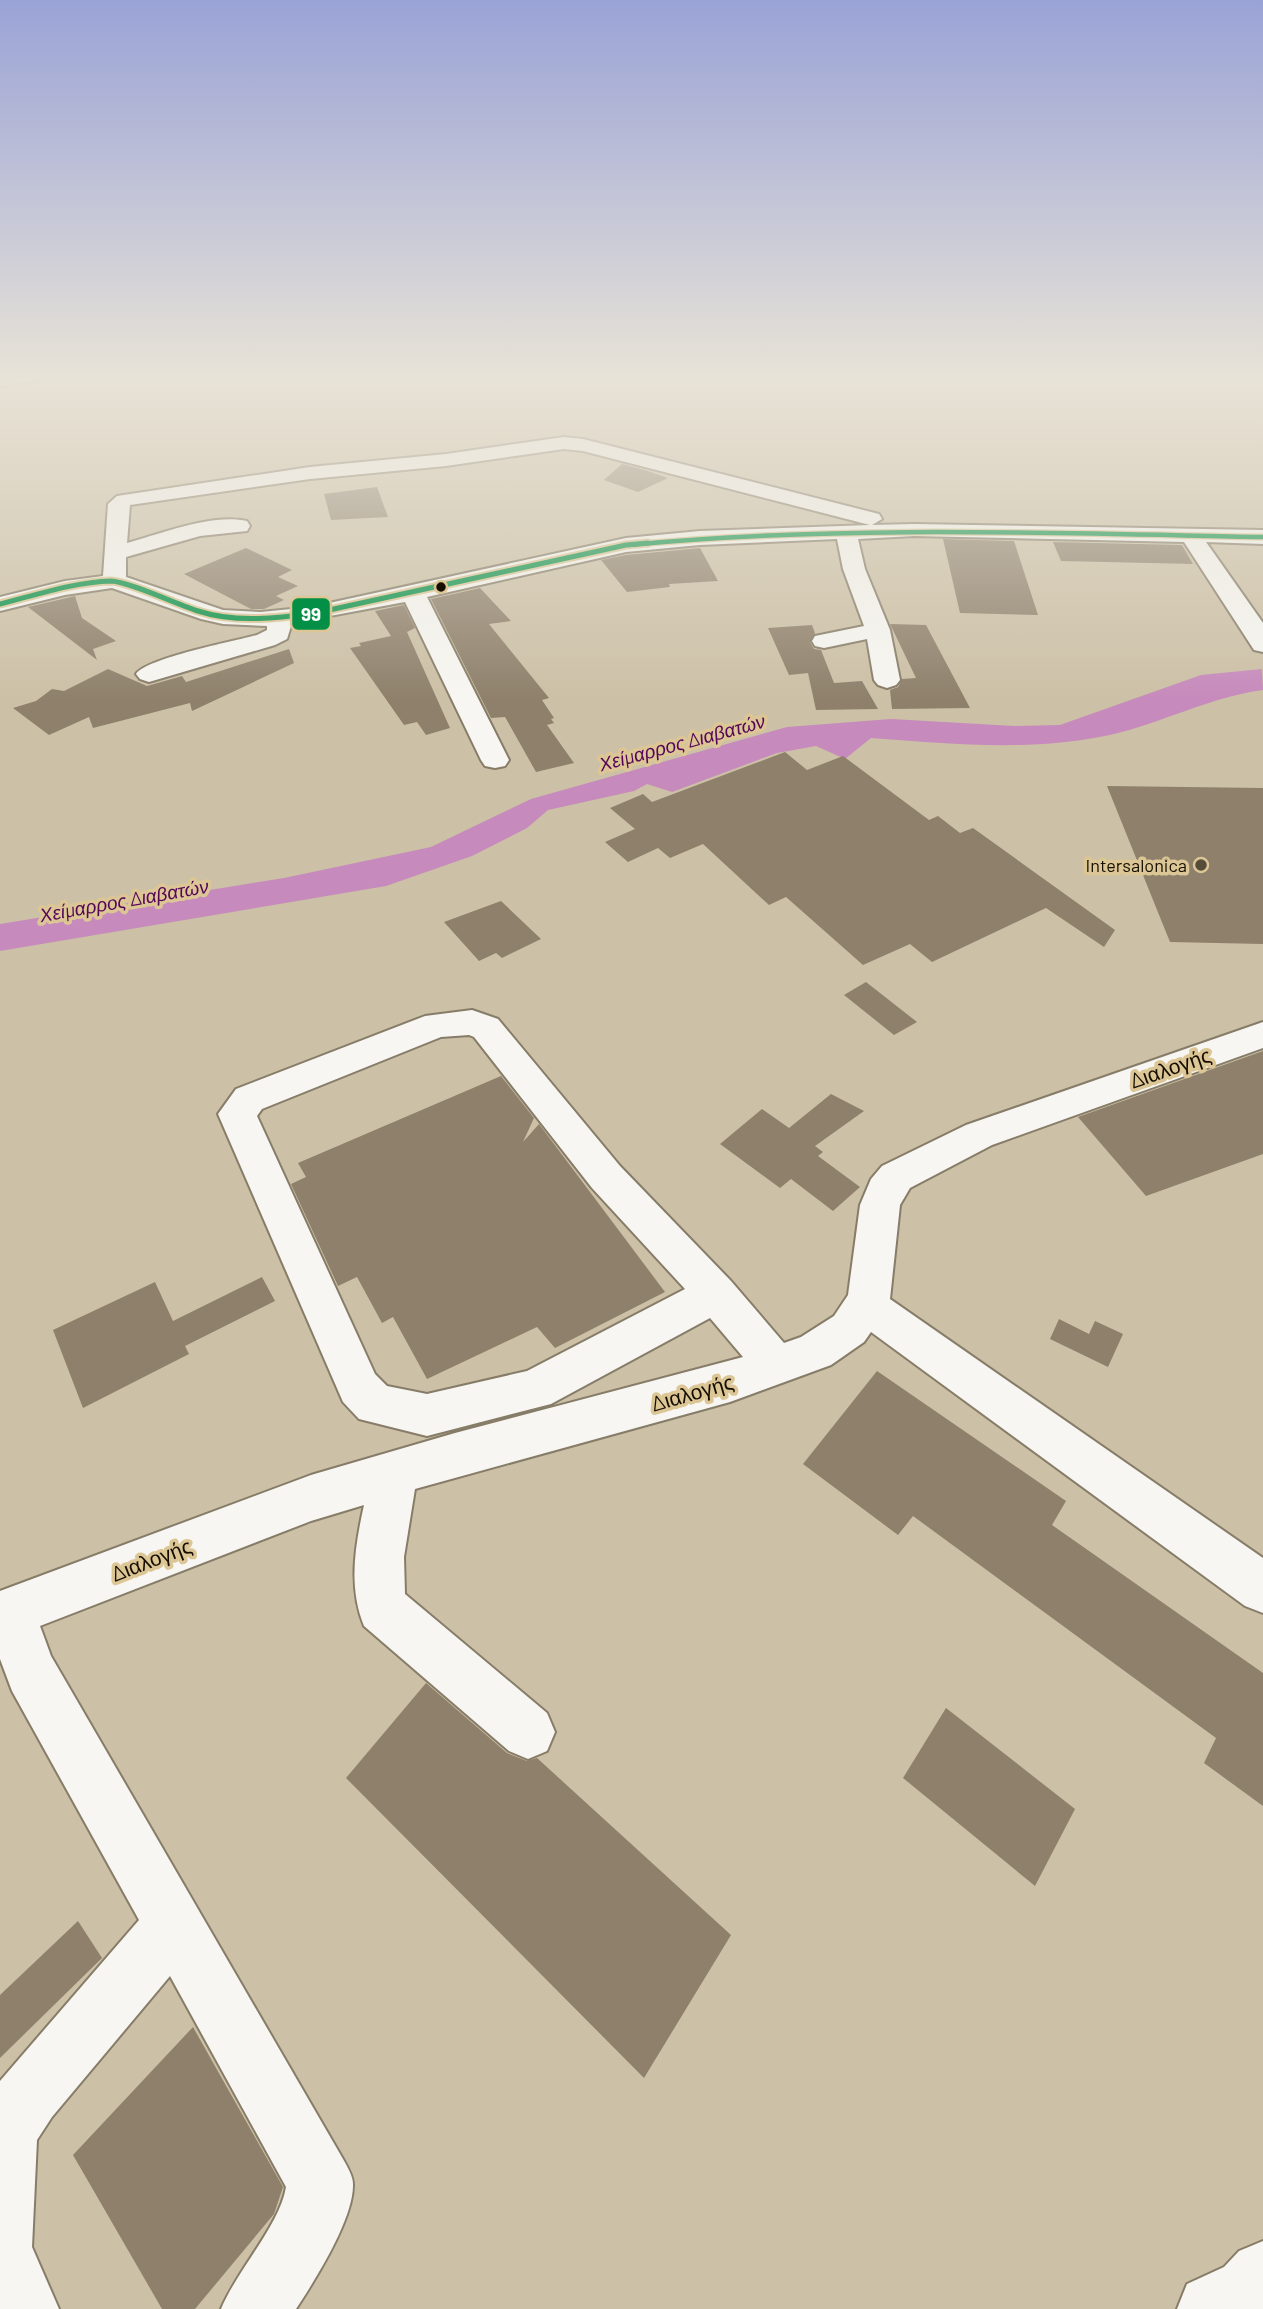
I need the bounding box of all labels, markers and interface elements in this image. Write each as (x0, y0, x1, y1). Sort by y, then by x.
unlabelled marker (434, 580, 448, 594)
line badge: 99 (291, 597, 331, 631)
text: 99 (301, 602, 321, 625)
water label: Χείμαρρος Διαβατών (595, 709, 768, 776)
place label: Intersalonica (1086, 854, 1187, 876)
marker: Intersalonica (1193, 857, 1209, 873)
water label: Χείμαρρος Διαβατών (37, 874, 211, 926)
street label: Διαλογής (1126, 1041, 1214, 1093)
street label: Διαλογής (648, 1368, 736, 1416)
street label: Διαλογής (107, 1532, 195, 1586)

